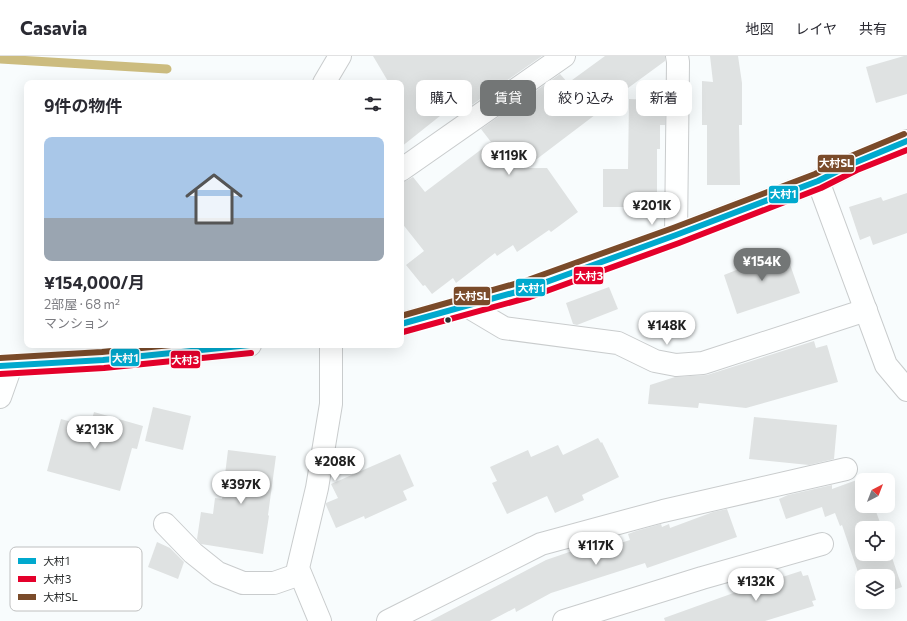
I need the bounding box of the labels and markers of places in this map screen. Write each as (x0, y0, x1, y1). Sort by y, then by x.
pin: ¥119K (481, 142, 537, 176)
pin: ¥201K (624, 192, 680, 226)
pin: ¥154K (734, 248, 790, 282)
pin: ¥148K (639, 312, 695, 346)
unlabelled marker (443, 315, 453, 325)
pin: ¥213K (67, 416, 123, 450)
pin: ¥208K (307, 448, 363, 482)
pin: ¥397K (213, 471, 269, 505)
pin: ¥117K (568, 532, 624, 566)
pin: ¥132K (728, 568, 784, 602)

